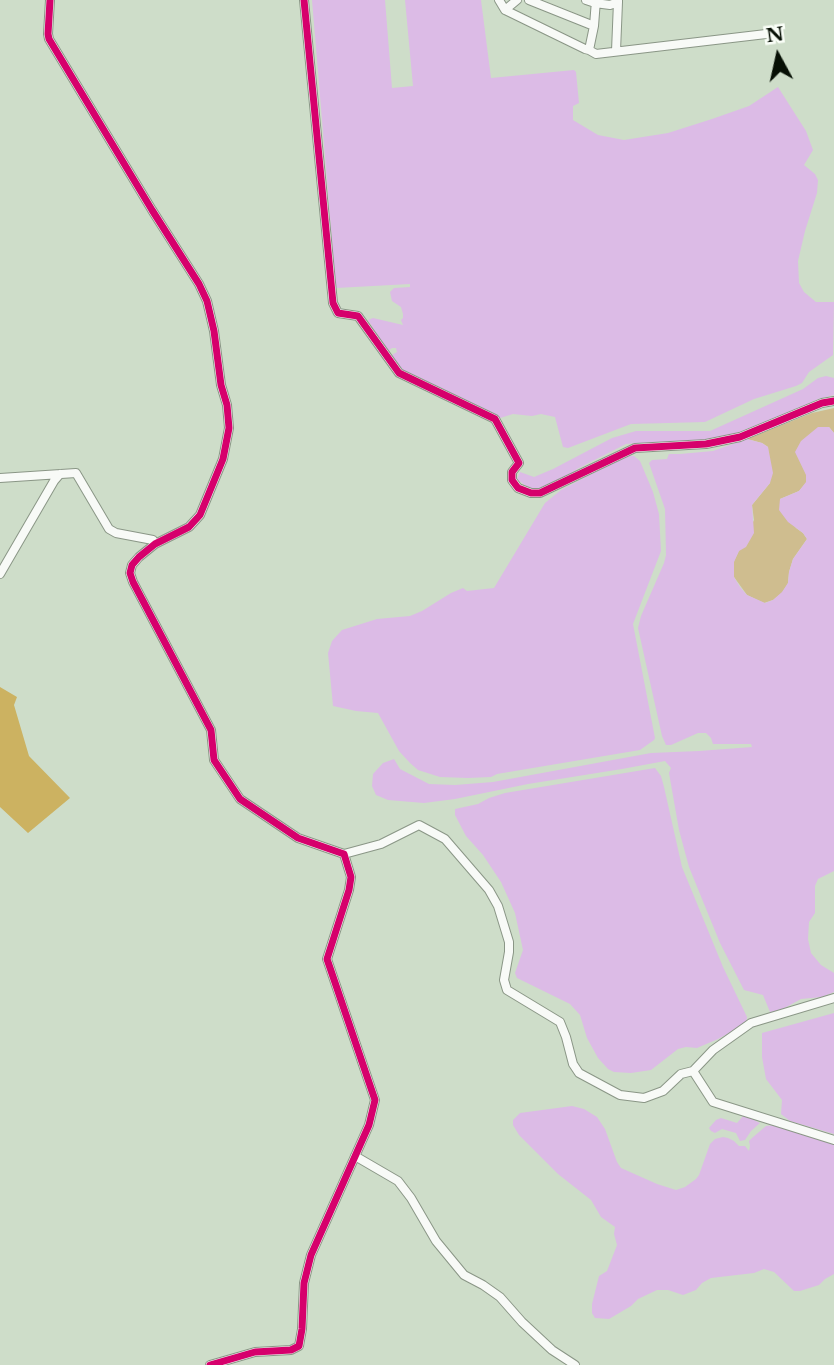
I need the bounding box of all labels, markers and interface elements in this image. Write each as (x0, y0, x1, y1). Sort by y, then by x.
north arrow (743, 21, 813, 91)
text: N (765, 22, 785, 47)

